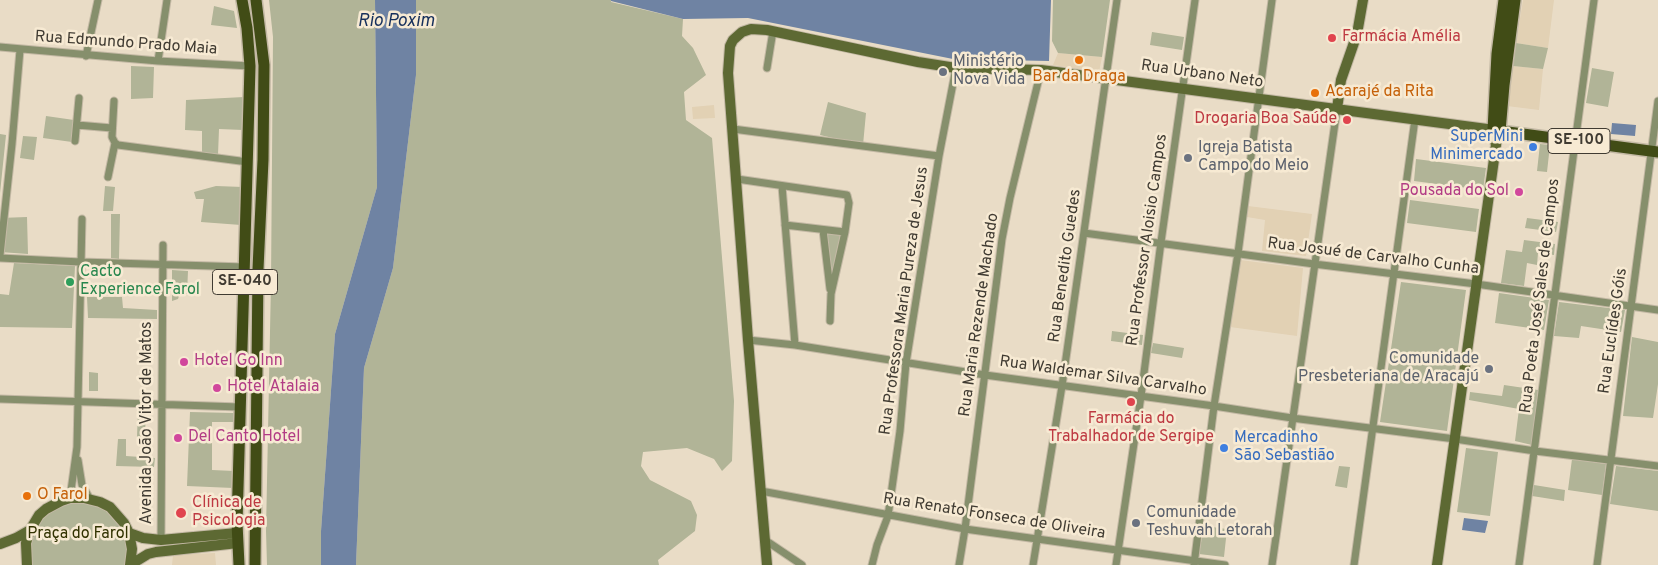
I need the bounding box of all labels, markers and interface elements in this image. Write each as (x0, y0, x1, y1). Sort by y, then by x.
water label: Rio Poxim (357, 11, 435, 33)
street label: Rua Edmundo Prado Maia (34, 28, 218, 60)
place label: Farmácia Amélia (1342, 28, 1461, 48)
marker: Farmácia Amélia (1326, 32, 1338, 44)
place label: Ministério Nova Vida (953, 53, 1025, 91)
marker: Bar da Draga (1073, 54, 1085, 66)
street label: Rua Urbano Neto (1140, 57, 1264, 93)
marker: Ministério Nova Vida (937, 66, 949, 78)
place label: Bar da Draga (1032, 68, 1126, 88)
place label: Acarajé da Rita (1325, 83, 1434, 103)
marker: Acarajé da Rita (1309, 87, 1321, 99)
place label: Drogaria Boa Saúde (1194, 110, 1337, 130)
marker: Drogaria Boa Saúde (1341, 114, 1353, 126)
place label: SuperMini Minimercado (1430, 128, 1523, 166)
road number: SE-100 (1548, 128, 1610, 154)
street label: Rua Professor Aloisio Campos (1124, 133, 1172, 347)
place label: Igreja Batista Campo do Meio (1198, 139, 1309, 177)
marker: SuperMini Minimercado (1527, 141, 1539, 153)
marker: Igreja Batista Campo do Meio (1182, 152, 1194, 164)
street label: Rua Professora Maria Pureza de Jesus (877, 166, 933, 436)
street label: Rua Poeta José Sales de Campos (1517, 178, 1565, 414)
place label: Pousada do Sol (1400, 182, 1509, 202)
marker: Pousada do Sol (1513, 186, 1525, 198)
street label: Rua Benedito Guedes (1046, 188, 1086, 344)
street label: Rua Maria Rezende Machado (956, 212, 1004, 418)
street label: Rua Josué de Carvalho Cunha (1266, 234, 1480, 280)
place label: Cacto Experience Farol (80, 263, 200, 301)
street label: Rua Euclídes Góis (1596, 267, 1632, 395)
road number: SE-040 (212, 270, 278, 294)
marker: Cacto Experience Farol (64, 276, 76, 288)
street label: Avenida João Vitor de Matos (138, 321, 158, 525)
place label: Comunidade Presbeteriana de Aracajú (1298, 350, 1479, 388)
place label: Hotel Go Inn (194, 352, 283, 372)
street label: Rua Waldemar Silva Carvalho (998, 353, 1208, 401)
marker: Hotel Go Inn (178, 356, 190, 368)
marker: Comunidade Presbeteriana de Aracajú (1483, 363, 1495, 375)
place label: Hotel Atalaia (227, 378, 319, 398)
marker: Hotel Atalaia (211, 382, 223, 394)
marker: Farmácia do Trabalhador de Sergipe (1125, 396, 1137, 408)
place label: Farmácia do Trabalhador de Sergipe (1048, 410, 1214, 448)
place label: Del Canto Hotel (188, 428, 300, 448)
place label: Mercadinho São Sebastião (1234, 429, 1335, 467)
marker: Del Canto Hotel (172, 432, 184, 444)
marker: Mercadinho São Sebastião (1218, 442, 1230, 454)
place label: O Farol (37, 486, 88, 506)
marker: O Farol (21, 490, 33, 502)
street label: Rua Renato Fonseca de Oliveira (881, 490, 1107, 544)
place label: Clínica de Psicologia (192, 494, 265, 532)
place label: Comunidade Teshuvah Letorah (1146, 504, 1273, 542)
marker: Clínica de Psicologia (174, 506, 188, 520)
marker: Comunidade Teshuvah Letorah (1130, 517, 1142, 529)
park label: Praça do Farol (27, 525, 129, 545)

